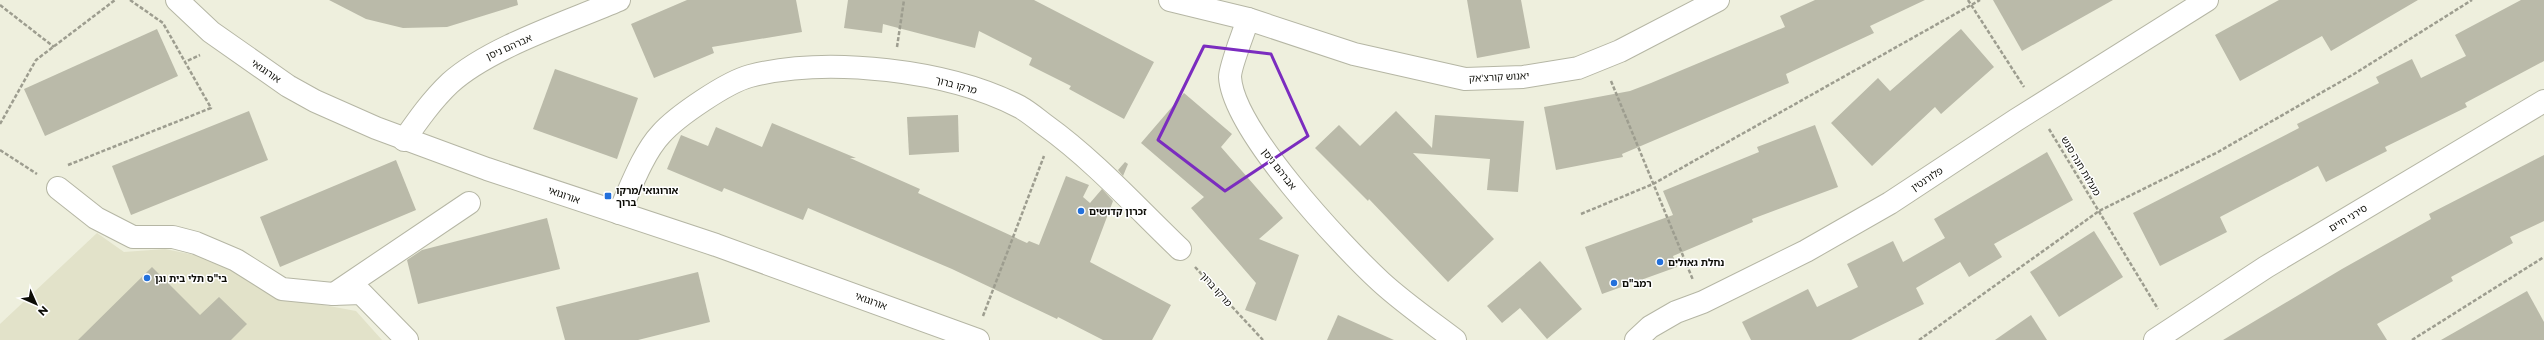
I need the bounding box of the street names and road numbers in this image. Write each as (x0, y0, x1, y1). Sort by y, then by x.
street label: אברהם ניסן (484, 31, 534, 63)
street label: אורוגואי (249, 56, 283, 86)
street label: יאנוש קורצ'אק (1468, 69, 1530, 85)
street label: מרקו ברוך (934, 73, 979, 97)
street label: מעלות חנה סנש (2058, 134, 2104, 198)
street label: אברהם ניסן (1259, 146, 1299, 192)
street label: פלורנטין (1909, 164, 1945, 194)
street label: אורוגואי (546, 183, 582, 207)
street label: סירני חיים (2326, 201, 2370, 235)
street label: מרקו ברוך (1197, 269, 1235, 310)
street label: אורוגואי (853, 289, 889, 313)

